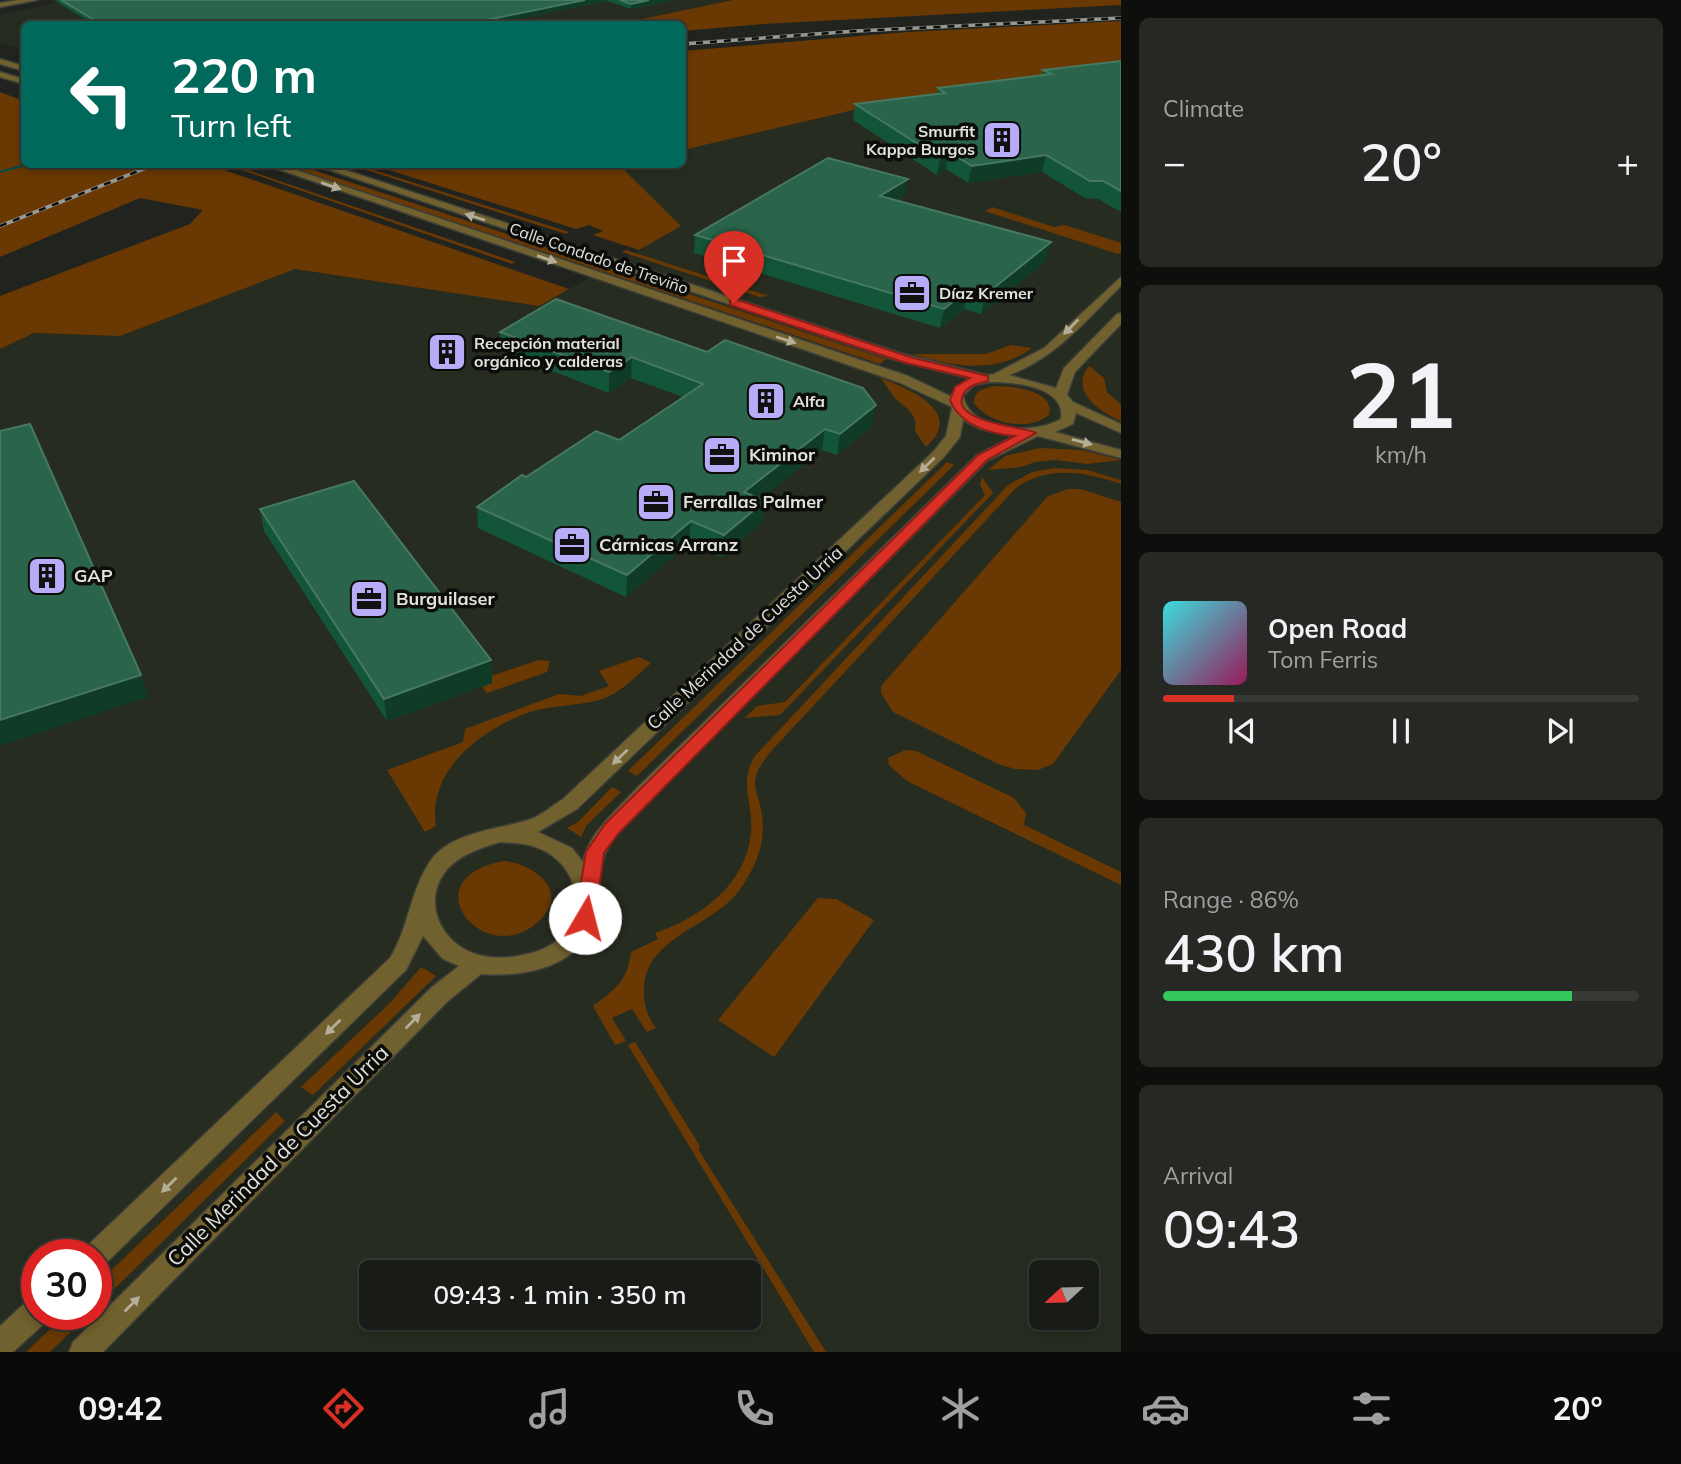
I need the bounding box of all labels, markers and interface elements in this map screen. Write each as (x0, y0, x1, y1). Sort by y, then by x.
text: 220 m (171, 44, 317, 105)
icon: left (56, 49, 147, 140)
text: Climate (1163, 94, 1244, 123)
text: Turn left (171, 105, 291, 145)
building icon: Smurfit Kappa Burgos (981, 119, 1023, 161)
place label: Smurfit Kappa Burgos (866, 121, 975, 159)
text: 20° (1360, 129, 1442, 194)
text: − (1163, 138, 1186, 186)
text: + (1616, 138, 1639, 186)
one-way arrow (321, 181, 342, 192)
one-way arrow (465, 211, 486, 222)
street label: Calle Condado de Treviño (507, 218, 691, 298)
pin (704, 231, 764, 303)
icon: arrive (715, 242, 753, 280)
one-way arrow (536, 254, 557, 265)
office icon: Díaz Kremer (891, 272, 933, 314)
place label: Díaz Kremer (939, 283, 1034, 303)
one-way arrow (1064, 318, 1080, 335)
building icon: Recepción material orgánico y calderas (426, 331, 468, 373)
place label: Recepción material orgánico y calderas (474, 333, 623, 371)
one-way arrow (775, 335, 796, 346)
text: 21 (1346, 337, 1456, 451)
building icon: Alfa (745, 380, 787, 422)
place label: Alfa (793, 391, 825, 411)
office icon: Kiminor (701, 434, 743, 476)
one-way arrow (1072, 437, 1094, 448)
text: km/h (1375, 440, 1427, 469)
place label: Kiminor (749, 443, 816, 466)
one-way arrow (919, 457, 936, 473)
office icon: Ferrallas Palmer (635, 481, 677, 523)
place label: Ferrallas Palmer (683, 490, 824, 513)
office icon: Cárnicas Arranz (551, 524, 593, 566)
place label: Cárnicas Arranz (599, 533, 738, 556)
street label: Calle Merindad de Cuesta Urria (642, 541, 847, 734)
building icon: GAP (26, 555, 68, 597)
place label: GAP (74, 564, 113, 587)
office icon: Burguilaser (348, 578, 390, 620)
place label: Burguilaser (396, 587, 495, 610)
text: Open Road (1268, 612, 1407, 645)
text: Tom Ferris (1268, 645, 1378, 674)
icon: previous (1223, 712, 1261, 750)
icon: pause (1382, 712, 1420, 750)
icon: next (1541, 712, 1579, 750)
one-way arrow (612, 748, 629, 764)
position arrow (548, 881, 622, 955)
text: Range · 86% (1163, 885, 1299, 914)
text: 430 km (1163, 920, 1344, 985)
one-way arrow (405, 1013, 421, 1029)
one-way arrow (325, 1018, 342, 1035)
street label: Calle Merindad de Cuesta Urria (161, 1039, 393, 1271)
text: Arrival (1163, 1161, 1233, 1190)
one-way arrow (161, 1176, 178, 1193)
text: 09:43 (1163, 1196, 1300, 1261)
speed limit sign: 30 (21, 1239, 112, 1330)
north arrow (1029, 1260, 1099, 1330)
map controls (1029, 1260, 1099, 1330)
text: 09:43 · 1 min · 350 m (433, 1278, 687, 1311)
one-way arrow (123, 1295, 140, 1312)
icon: directions (319, 1384, 368, 1433)
icon: music (525, 1384, 574, 1433)
icon: phone (730, 1384, 779, 1433)
icon: climate (936, 1384, 985, 1433)
icon: car (1141, 1384, 1190, 1433)
icon: filters (1347, 1384, 1396, 1433)
text: 09:42 (78, 1388, 163, 1428)
text: 20° (1552, 1388, 1603, 1428)

